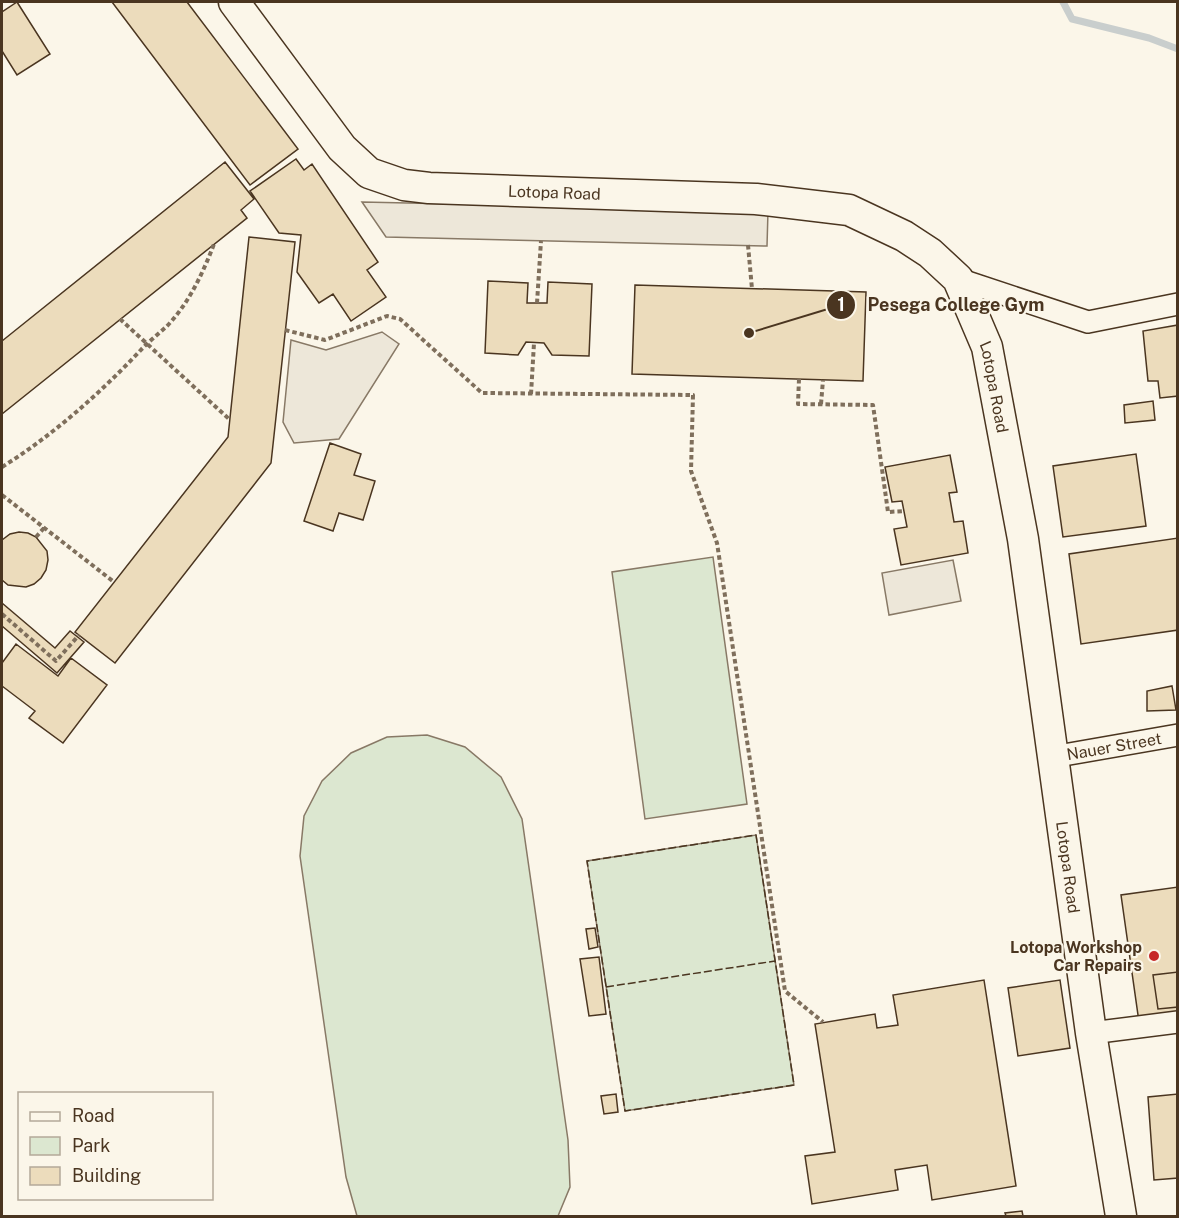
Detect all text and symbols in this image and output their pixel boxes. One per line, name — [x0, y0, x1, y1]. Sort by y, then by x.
street label: Lotopa Road — [508, 181, 601, 203]
callout: Pesega College Gym — [826, 287, 1057, 323]
text: 1 — [837, 294, 845, 315]
text: Pesega College Gym — [868, 294, 1044, 315]
street label: Lotopa Road — [976, 338, 1012, 434]
street label: Nauer Street — [1065, 729, 1163, 764]
street label: Lotopa Road — [1052, 820, 1084, 914]
place label: Lotopa Workshop Car Repairs — [1010, 938, 1142, 975]
marker: Lotopa Workshop Car Repairs — [1147, 949, 1161, 963]
legend — [18, 1092, 213, 1200]
text: Road — [72, 1105, 115, 1126]
text: Park — [72, 1135, 110, 1156]
text: Building — [72, 1165, 141, 1186]

